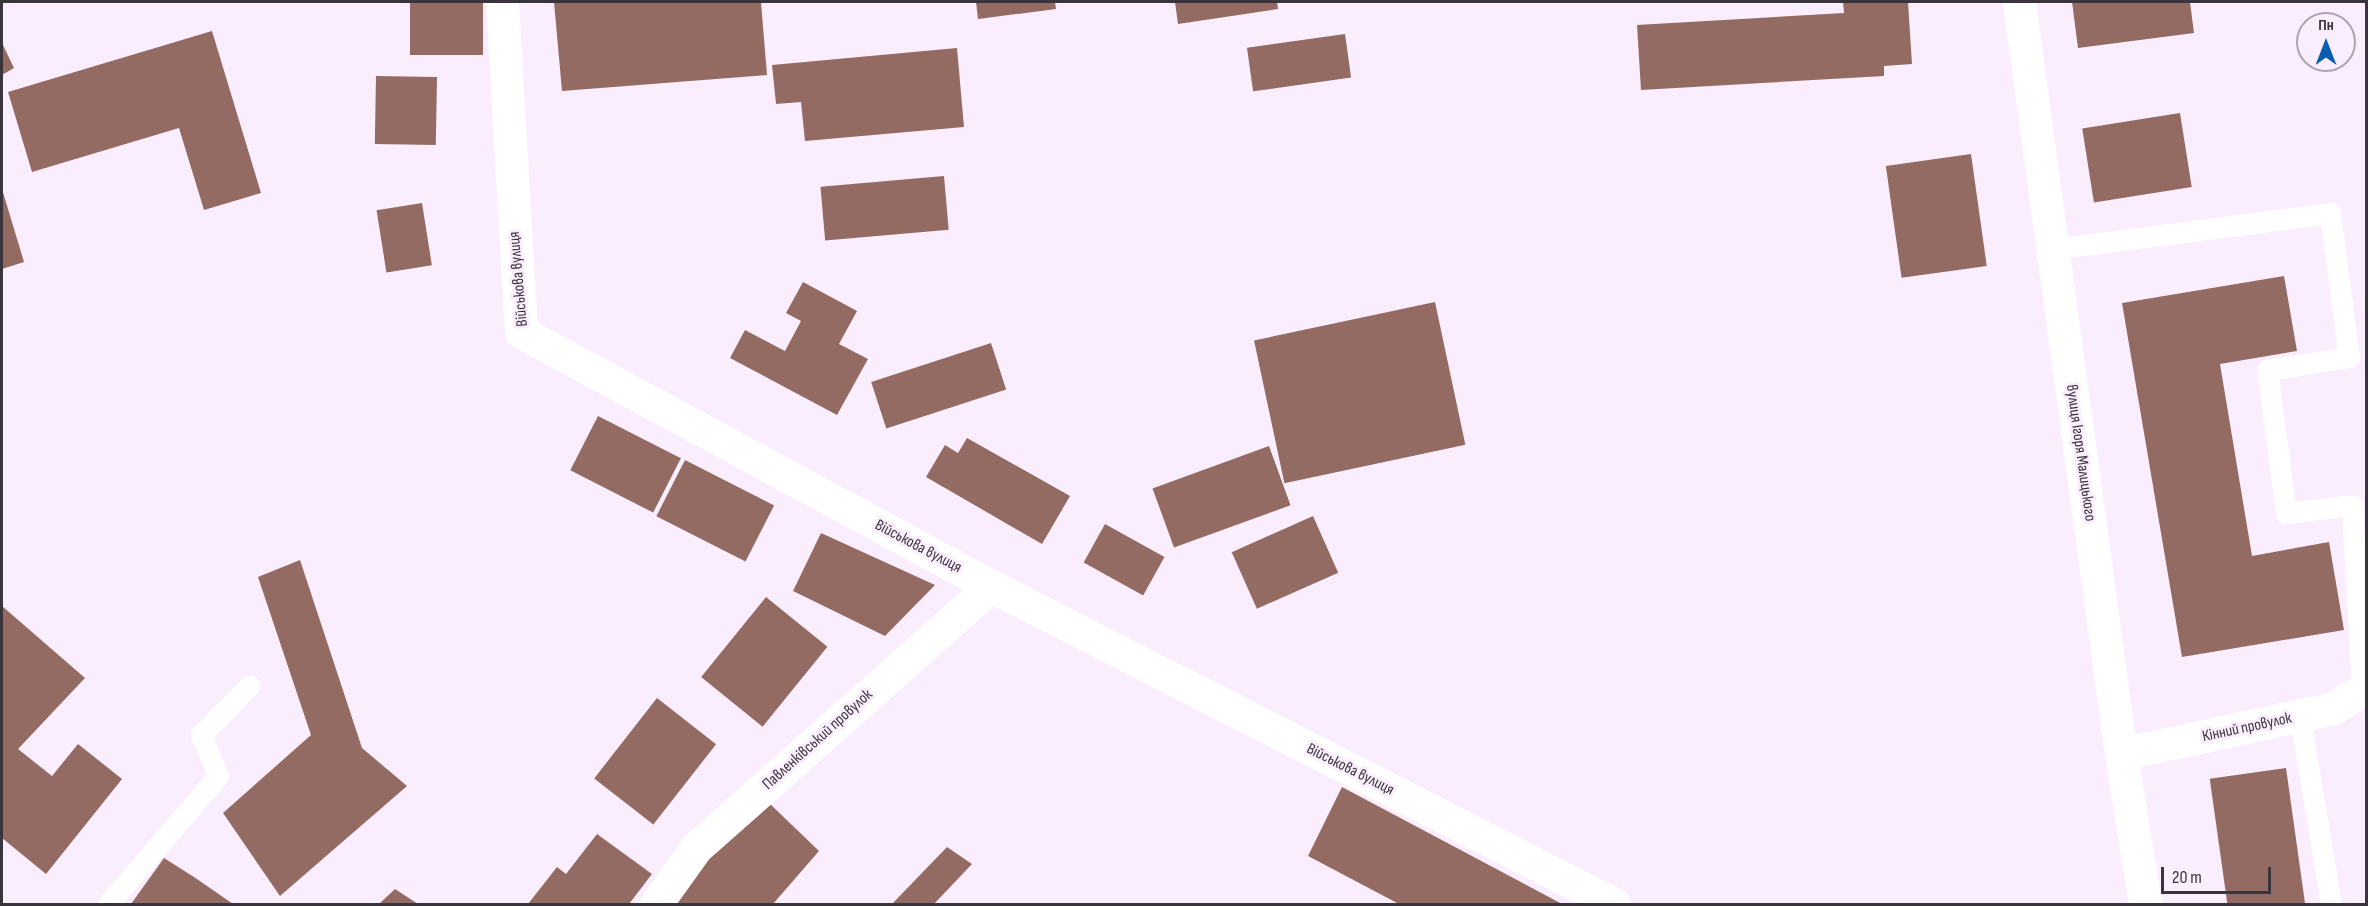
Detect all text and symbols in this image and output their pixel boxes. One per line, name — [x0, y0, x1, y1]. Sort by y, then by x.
north arrow — [2296, 12, 2356, 72]
text: Пн — [2318, 16, 2334, 35]
street label: Військова вулиця — [505, 231, 533, 327]
street label: вулиця Ігоря Малицького — [2061, 383, 2099, 523]
street label: Військова вулиця — [871, 516, 965, 578]
street label: Павленківський провулок — [759, 686, 877, 794]
street label: Кінний провулок — [2201, 709, 2293, 747]
street label: Військова вулиця — [1303, 740, 1397, 800]
scale bar — [2164, 855, 2274, 893]
text: 20 m — [2172, 867, 2202, 888]

